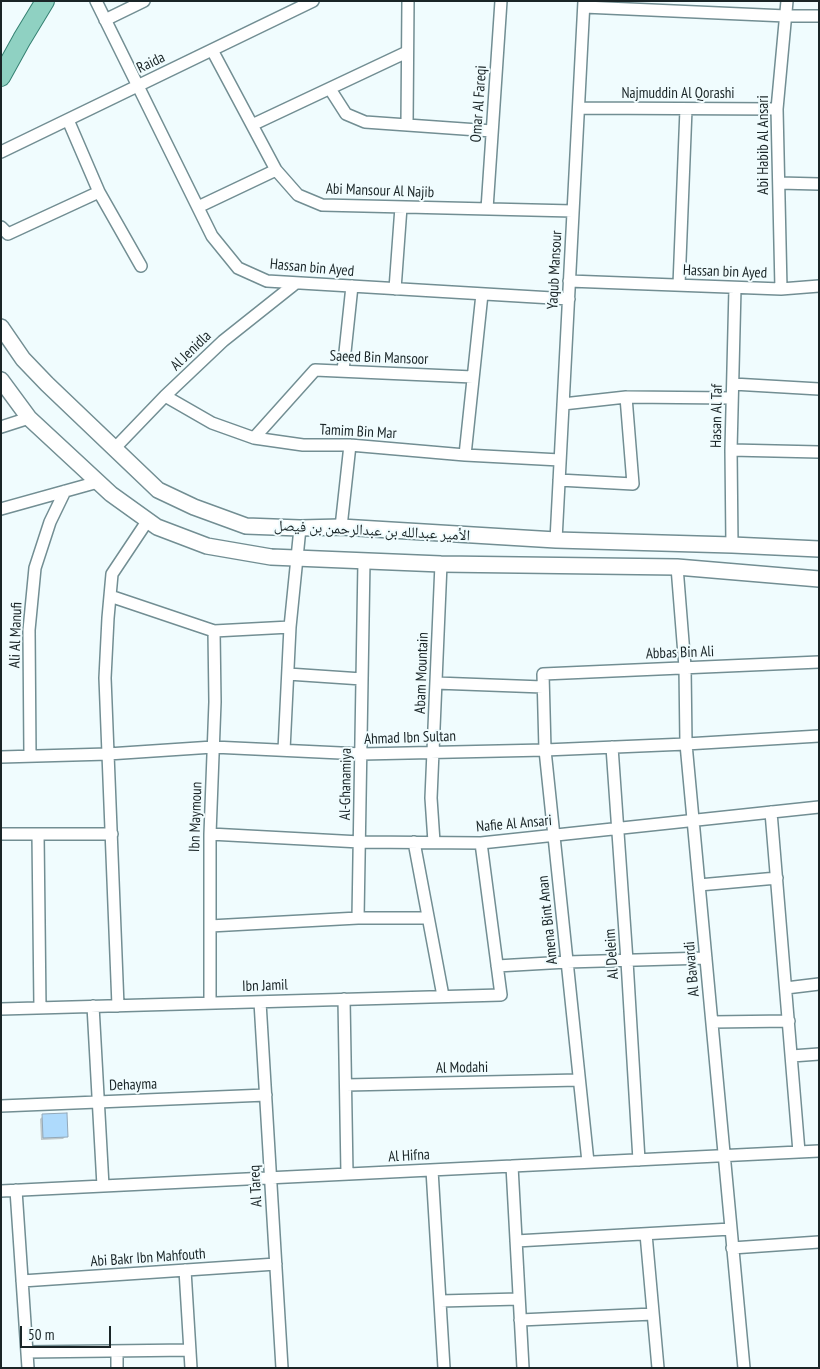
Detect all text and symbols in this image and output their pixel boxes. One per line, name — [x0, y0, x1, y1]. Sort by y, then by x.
street label: Raida — [134, 49, 168, 77]
street label: Omar Al Fareqi — [467, 65, 491, 143]
street label: Najmuddin Al Qorashi — [621, 85, 735, 103]
street label: Abi Habib Al Ansari — [755, 95, 773, 195]
street label: Abi Mansour Al Najib — [326, 180, 434, 202]
street label: Yaqub Mansour — [544, 230, 566, 310]
street label: Hassan bin Ayed — [269, 255, 355, 281]
street label: Hassan bin Ayed — [682, 262, 768, 282]
street label: Al Jenidla — [167, 327, 215, 375]
street label: Saeed Bin Mansoor — [329, 347, 429, 369]
street label: Hasan Al Taf — [707, 384, 727, 448]
street label: Tamim Bin Mar — [319, 421, 397, 443]
street label: الأمير عبدالله بن عبدالرحمن بن فيصل — [274, 517, 470, 545]
street label: Ali Al Manufi — [6, 602, 26, 668]
street label: Abam Mountain — [412, 632, 432, 714]
street label: Abbas Bin Ali — [646, 643, 714, 663]
street label: Ahmad Ibn Sultan — [364, 727, 456, 749]
street label: Al-Ghanamiya — [336, 748, 356, 820]
street label: Ibn Maymoun — [186, 782, 206, 852]
street label: Nafie Al Ansari — [475, 812, 553, 836]
street label: Amena Bint Anan — [534, 875, 562, 965]
street label: Al Deleim — [601, 928, 623, 980]
street label: Al Bawardi — [681, 941, 703, 997]
street label: Ibn Jamil — [242, 976, 288, 996]
street label: Al Modahi — [436, 1059, 488, 1077]
street label: Dehayma — [109, 1075, 157, 1095]
street label: Al Hifna — [388, 1146, 430, 1166]
street label: Al Tareq — [246, 1165, 266, 1207]
street label: Abi Bakr Ibn Mahfouth — [90, 1245, 206, 1271]
scale bar — [22, 1316, 114, 1348]
text: 50 m — [28, 1325, 54, 1344]

